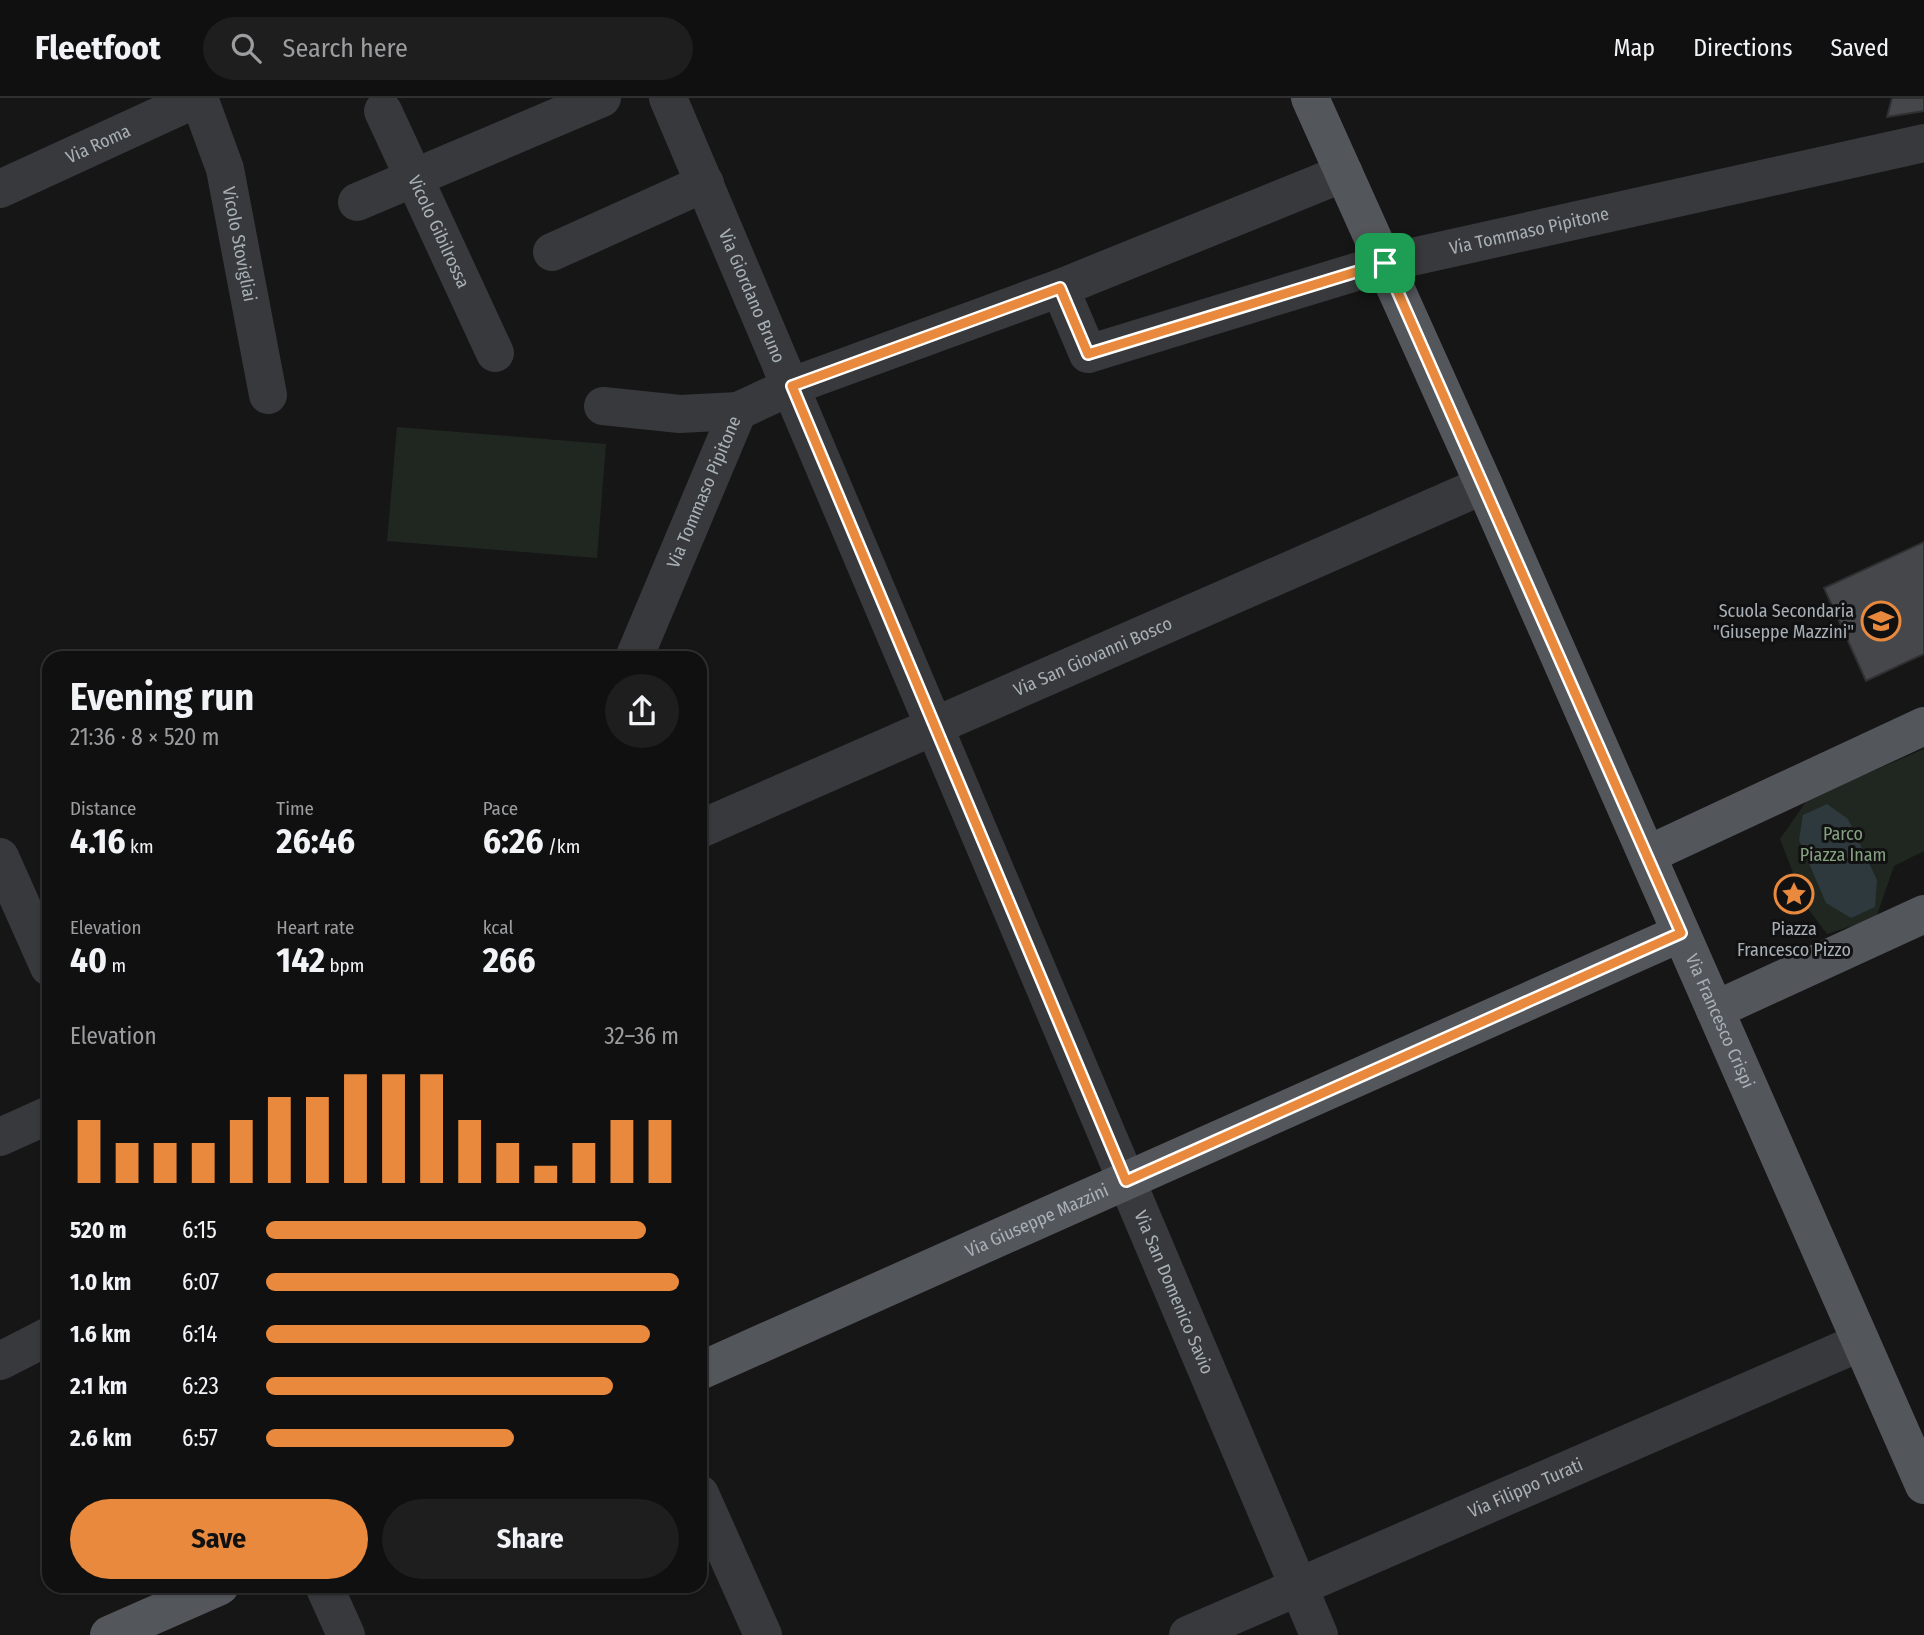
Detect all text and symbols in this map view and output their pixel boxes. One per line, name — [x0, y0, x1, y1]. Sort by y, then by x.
search box — [203, 17, 693, 80]
text: Fleetfoot — [35, 28, 161, 68]
icon: search — [227, 29, 265, 67]
text: Search here — [283, 33, 408, 64]
text: Map — [1614, 34, 1655, 62]
text: Directions — [1693, 34, 1792, 62]
text: Saved — [1830, 34, 1889, 62]
street label: Via Roma — [62, 120, 134, 168]
street label: Vicolo Gibilrossa — [403, 172, 475, 292]
street label: Vicolo Stovigliai — [218, 185, 261, 303]
street label: Via Tommaso Pipitone — [1447, 202, 1611, 259]
street label: Via Giordano Bruno — [714, 226, 790, 366]
pin — [1355, 233, 1415, 293]
icon: arrive — [1366, 244, 1404, 282]
street label: Via Tommaso Pipitone — [662, 413, 746, 571]
place label: Scuola Secondaria "Giuseppe Mazzini" — [1713, 600, 1854, 643]
school or university icon: Scuola Secondaria "Giuseppe Mazzini" — [1860, 600, 1902, 642]
street label: Via San Giovanni Bosco — [1010, 612, 1175, 701]
text: Evening run — [70, 674, 254, 720]
button: share — [605, 674, 679, 748]
text: 21:36 · 8 × 520 m — [70, 723, 219, 751]
text: Distance — [70, 797, 137, 820]
text: Time — [276, 797, 314, 820]
text: Pace — [483, 797, 518, 820]
text: 4.16 — [70, 820, 126, 862]
text: 26:46 — [276, 820, 355, 862]
text: 6:26 — [483, 820, 544, 862]
park label: Parco Piazza Inam — [1800, 823, 1886, 866]
text: km — [126, 835, 154, 858]
text: /km — [544, 835, 580, 858]
place icon: Piazza Francesco Pizzo — [1773, 873, 1815, 915]
text: Elevation — [70, 916, 142, 939]
text: Heart rate — [276, 916, 354, 939]
text: kcal — [483, 916, 513, 939]
place label: Piazza Francesco Pizzo — [1737, 918, 1851, 961]
text: 40 — [70, 939, 107, 981]
text: 142 — [276, 939, 325, 981]
text: 266 — [483, 939, 535, 981]
street label: Via Francesco Crispi — [1681, 950, 1759, 1092]
text: m — [107, 954, 126, 977]
text: bpm — [325, 954, 364, 977]
text: Elevation — [70, 1022, 157, 1050]
text: 32–36 m — [604, 1022, 679, 1050]
street label: Via Giuseppe Mazzini — [962, 1179, 1112, 1262]
street label: Via San Domenico Savio — [1129, 1207, 1218, 1377]
text: 520 m — [70, 1216, 127, 1244]
text: 6:15 — [182, 1216, 217, 1244]
text: 1.0 km — [70, 1268, 131, 1296]
text: 6:07 — [182, 1268, 219, 1296]
text: 1.6 km — [70, 1320, 131, 1348]
text: 6:14 — [182, 1320, 217, 1348]
text: 2.1 km — [70, 1372, 127, 1400]
text: 6:23 — [182, 1372, 219, 1400]
text: 2.6 km — [70, 1424, 132, 1452]
text: 6:57 — [182, 1424, 218, 1452]
street label: Via Filippo Turati — [1465, 1453, 1586, 1523]
button: Save — [70, 1499, 368, 1579]
button: Share — [382, 1499, 679, 1579]

